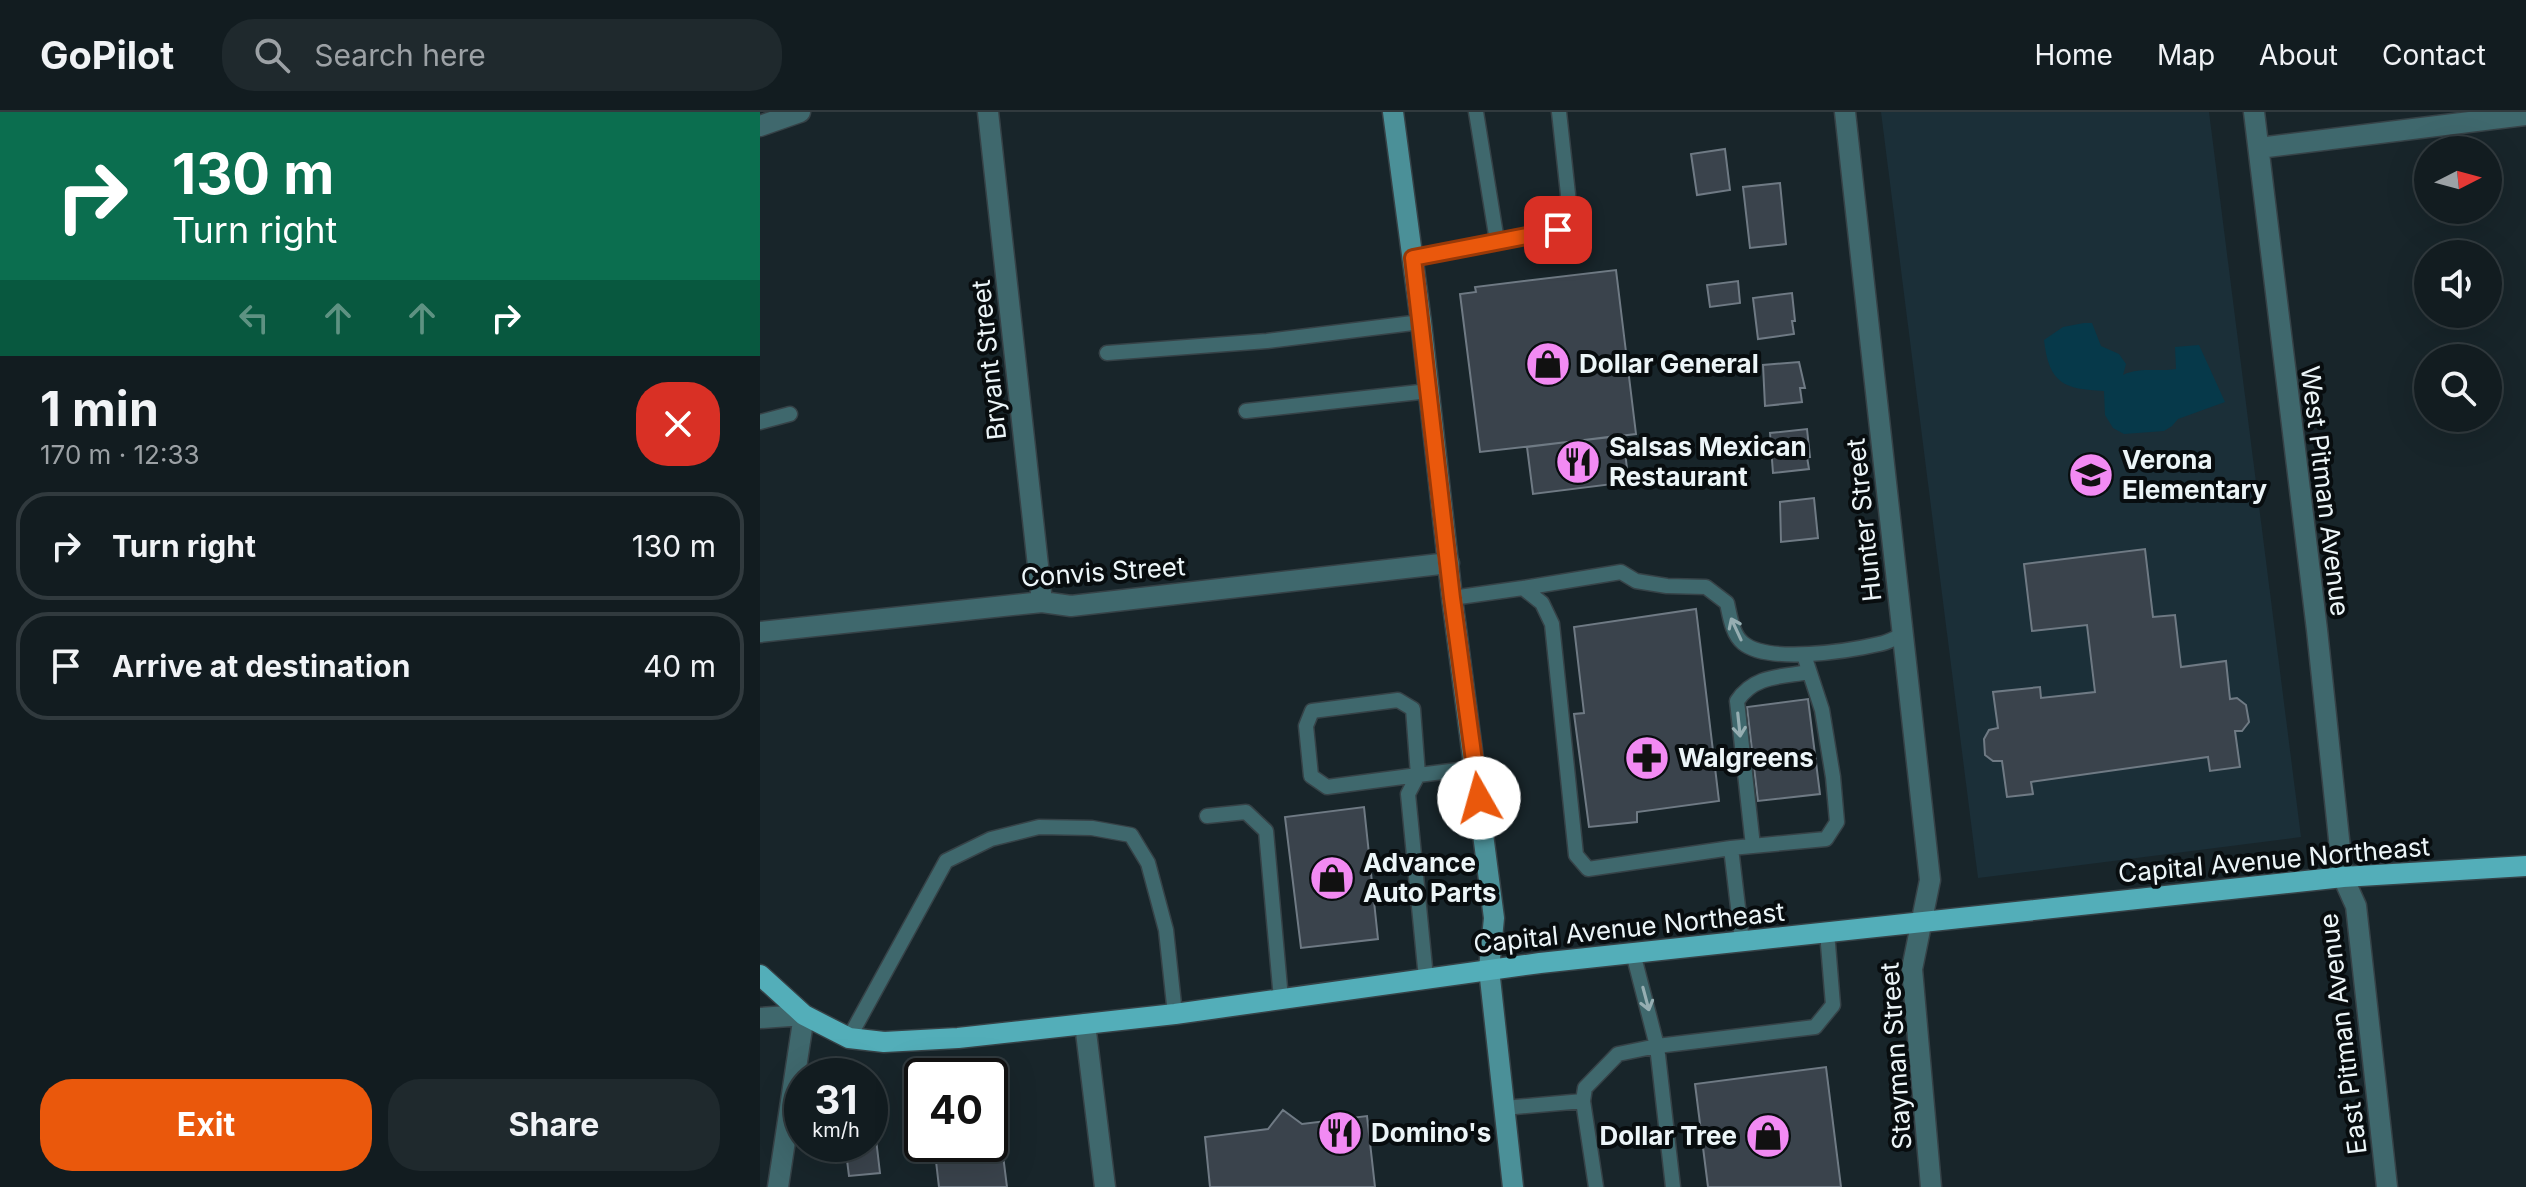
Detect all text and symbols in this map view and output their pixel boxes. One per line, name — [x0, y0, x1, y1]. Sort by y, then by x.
search box — [222, 19, 782, 91]
text: GoPilot — [40, 32, 174, 78]
icon: search — [250, 33, 294, 77]
text: Search here — [314, 37, 486, 73]
text: Home — [2034, 38, 2113, 72]
text: Map — [2157, 38, 2215, 72]
text: About — [2259, 38, 2338, 72]
text: Contact — [2382, 38, 2486, 72]
north arrow — [2414, 136, 2502, 224]
map controls — [2414, 136, 2502, 432]
text: 130 m — [172, 140, 334, 208]
icon: right — [40, 144, 144, 248]
pin — [1524, 196, 1592, 264]
text: Turn right — [172, 208, 337, 252]
icon: arrive — [1536, 208, 1580, 252]
button: sound — [2414, 240, 2502, 328]
street label: Bryant Street — [965, 278, 1012, 442]
icon: left — [232, 296, 276, 340]
icon: ahead — [316, 296, 360, 340]
icon: ahead — [400, 296, 444, 340]
icon: right — [484, 296, 528, 340]
shop icon: Dollar General — [1524, 340, 1572, 388]
button: search — [2414, 344, 2502, 432]
place label: Dollar General — [1579, 348, 1759, 379]
street label: West Pitman Avenue — [2295, 364, 2356, 618]
text: 1 min — [40, 379, 159, 438]
button: close — [636, 382, 720, 466]
place label: Salsas Mexican Restaurant — [1609, 431, 1807, 492]
street label: Hunter Street — [1840, 437, 1887, 603]
restaurant icon: Salsas Mexican Restaurant — [1554, 438, 1602, 486]
text: 170 m · 12:33 — [40, 439, 200, 470]
place label: Verona Elementary — [2122, 444, 2267, 505]
school or university icon: Verona Elementary — [2067, 451, 2115, 499]
icon: right — [44, 524, 88, 568]
text: Turn right — [112, 528, 256, 564]
text: 130 m — [632, 528, 716, 564]
street label: Convis Street — [1020, 550, 1186, 593]
one-way arrow — [1728, 618, 1743, 642]
icon: arrive — [44, 644, 88, 688]
text: Arrive at destination — [112, 648, 410, 684]
text: 40 m — [643, 648, 716, 684]
one-way arrow — [1732, 711, 1747, 738]
pharmacy icon: Walgreens — [1623, 734, 1671, 782]
place label: Walgreens — [1678, 742, 1814, 773]
position arrow — [1437, 756, 1521, 840]
street label: Capital Avenue Northeast — [2117, 830, 2431, 889]
place label: Advance Auto Parts — [1363, 847, 1497, 908]
shop icon: Advance Auto Parts — [1308, 854, 1356, 902]
street label: Capital Avenue Northeast — [1472, 896, 1786, 959]
street label: East Pitman Avenue — [2312, 912, 2373, 1156]
street label: Stayman Street — [1873, 961, 1918, 1151]
one-way arrow — [1639, 986, 1654, 1012]
speed limit sign: 40 — [904, 1058, 1008, 1162]
text: 31 — [814, 1075, 858, 1124]
button: Exit — [40, 1079, 372, 1171]
button: Share — [388, 1079, 720, 1171]
restaurant icon: Domino's — [1316, 1109, 1364, 1157]
shop icon: Dollar Tree — [1744, 1112, 1792, 1160]
place label: Domino's — [1371, 1117, 1491, 1148]
text: km/h — [812, 1118, 860, 1142]
place label: Dollar Tree — [1600, 1120, 1737, 1151]

